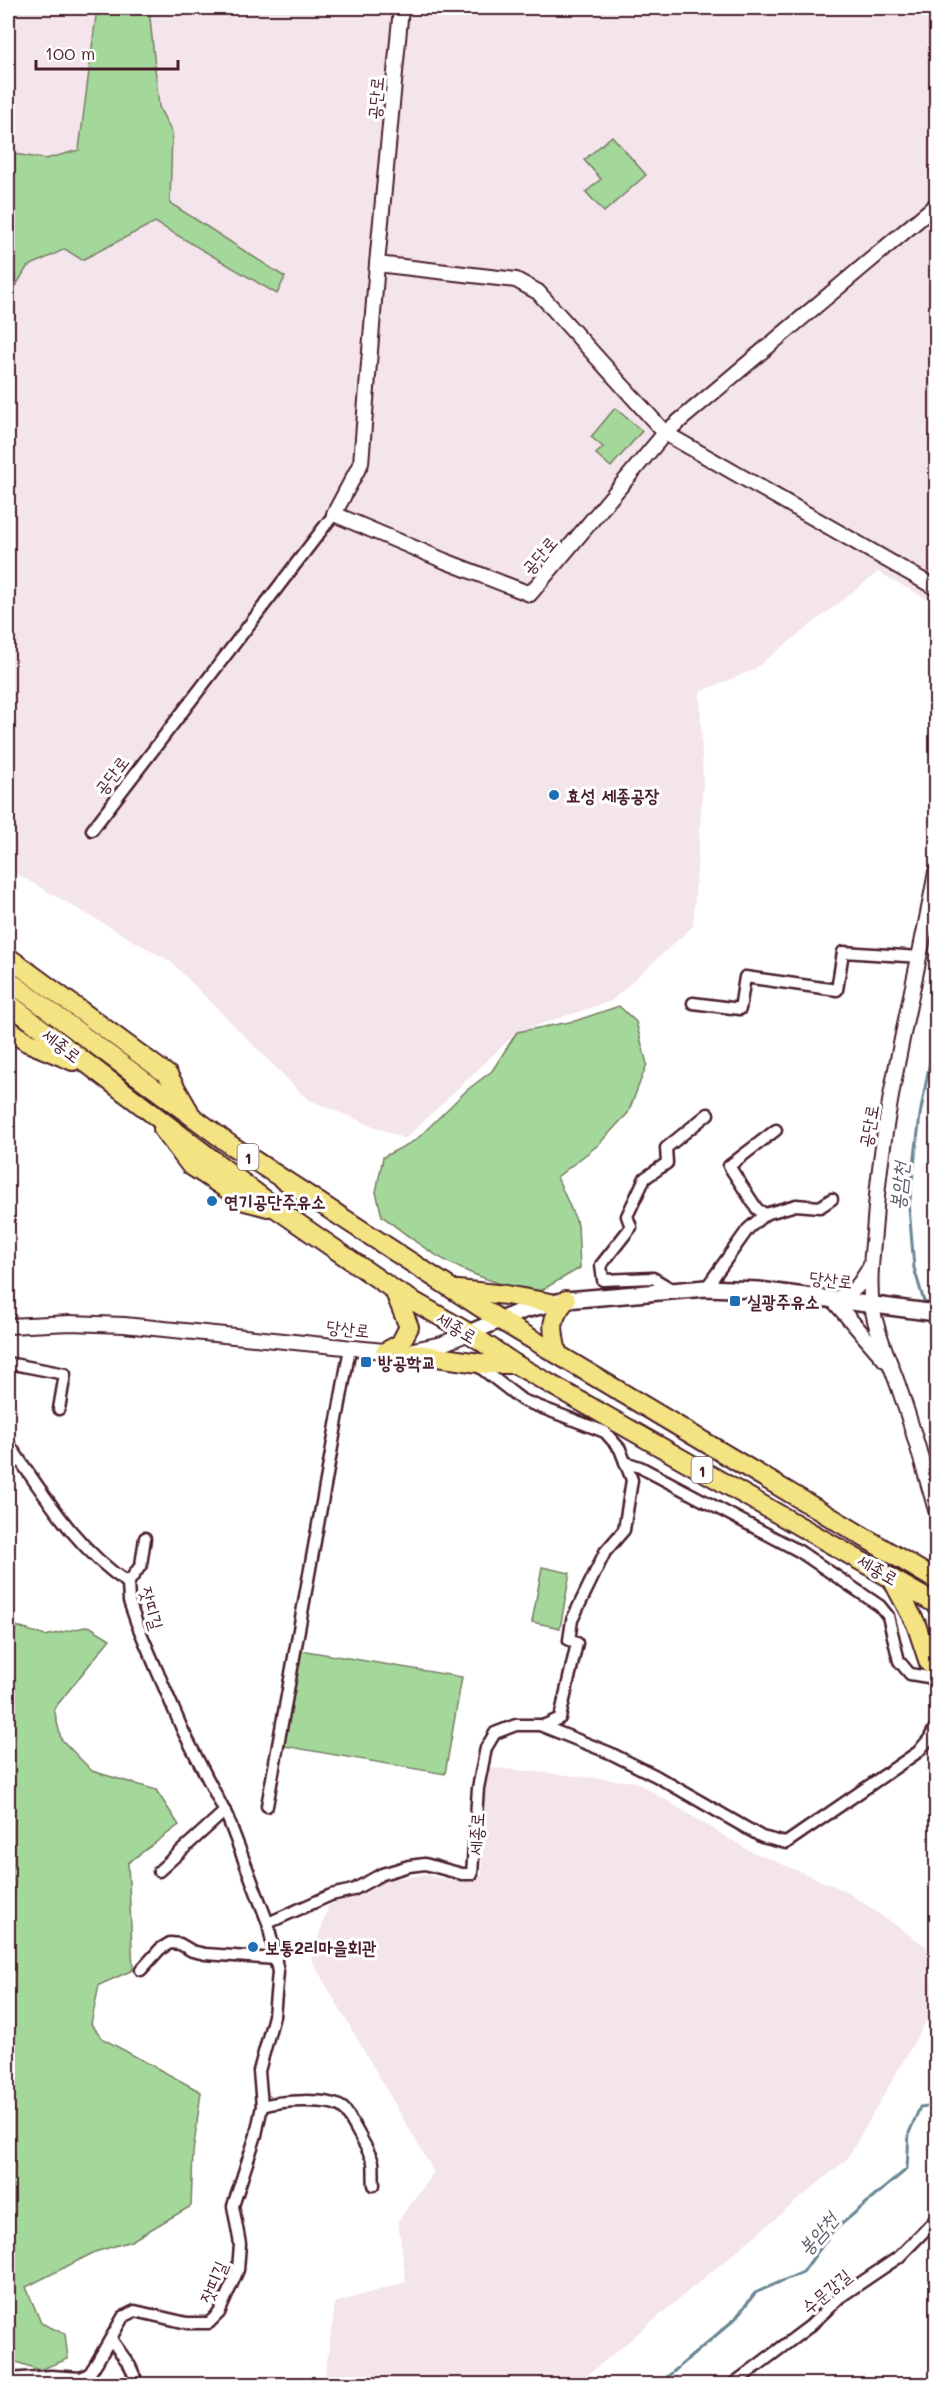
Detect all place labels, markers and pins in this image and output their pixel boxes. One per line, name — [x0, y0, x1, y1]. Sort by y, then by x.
place label: 효성 세종공장 — [566, 783, 660, 807]
marker: 효성 세종공장 — [547, 788, 561, 802]
place label: 연기공단주유소 — [224, 1189, 325, 1213]
marker: 연기공단주유소 — [205, 1194, 219, 1208]
place label: 실광주유소 — [747, 1289, 819, 1313]
marker: 실광주유소 — [728, 1294, 742, 1308]
place label: 방공학교 — [378, 1350, 436, 1374]
marker: 방공학교 — [359, 1355, 373, 1369]
place label: 보통2리마을회관 — [265, 1935, 377, 1959]
marker: 보통2리마을회관 — [246, 1940, 260, 1954]

